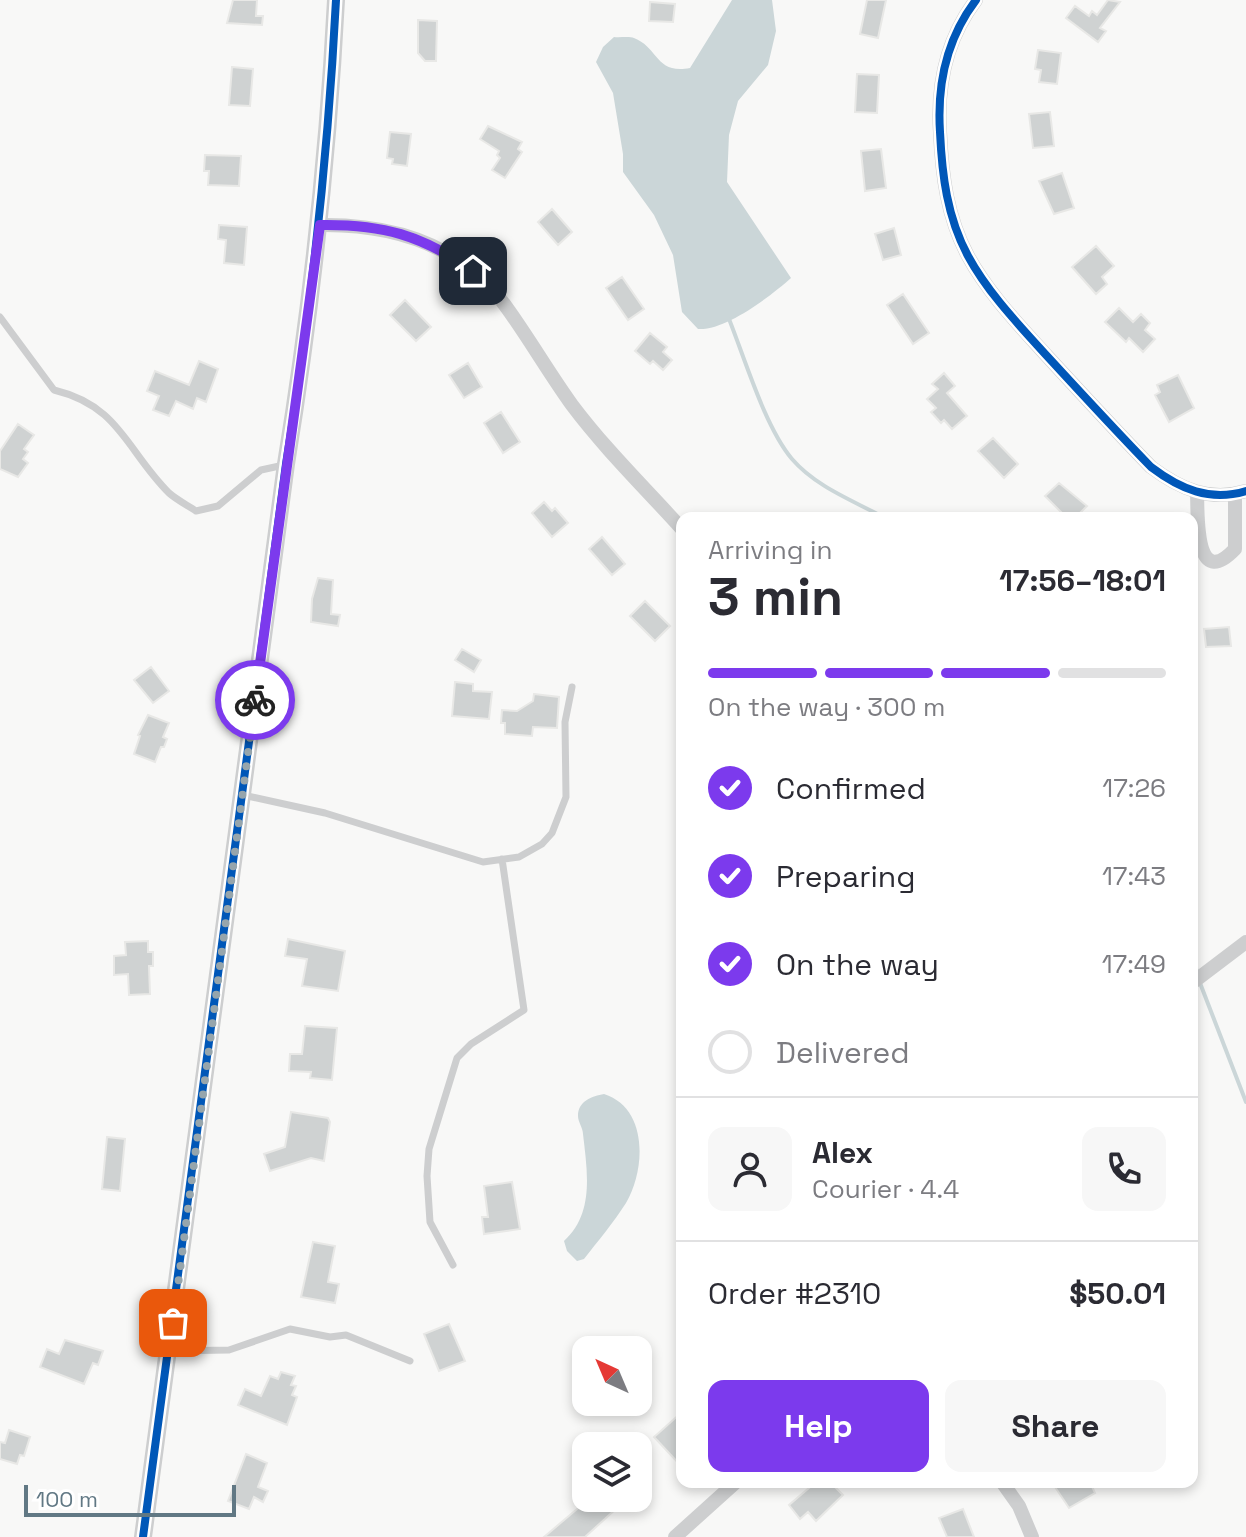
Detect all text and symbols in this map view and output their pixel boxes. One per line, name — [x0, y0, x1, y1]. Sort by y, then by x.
pin — [439, 237, 507, 305]
icon: home — [451, 249, 495, 293]
text: Arriving in — [708, 533, 832, 567]
text: 17:56–18:01 — [999, 561, 1166, 600]
text: 3 min — [708, 564, 843, 630]
courier — [215, 660, 295, 740]
icon: bike — [233, 678, 277, 722]
text: On the way · 300 m — [708, 690, 945, 724]
icon: check — [708, 766, 752, 810]
text: Confirmed — [776, 769, 926, 808]
text: 17:26 — [1102, 771, 1166, 805]
icon: check — [708, 854, 752, 898]
text: Preparing — [776, 857, 915, 896]
text: 17:43 — [1102, 859, 1166, 893]
icon: check — [708, 942, 752, 986]
text: On the way — [776, 945, 939, 984]
text: 17:49 — [1102, 947, 1166, 981]
text: Delivered — [776, 1033, 910, 1072]
button: person — [708, 1127, 792, 1211]
button: phone — [1082, 1127, 1166, 1211]
text: Alex — [812, 1133, 873, 1172]
text: Courier · 4.4 — [812, 1172, 959, 1206]
text: Order #2310 — [708, 1274, 881, 1313]
text: $50.01 — [1069, 1274, 1166, 1313]
pin — [139, 1289, 207, 1357]
icon: bag — [151, 1301, 195, 1345]
north arrow — [572, 1336, 652, 1416]
map controls — [572, 1336, 652, 1512]
button: Help — [708, 1380, 929, 1472]
button: Share — [945, 1380, 1166, 1472]
button: layers — [572, 1432, 652, 1512]
scale bar — [24, 1481, 236, 1517]
text: 100 m — [36, 1485, 98, 1513]

